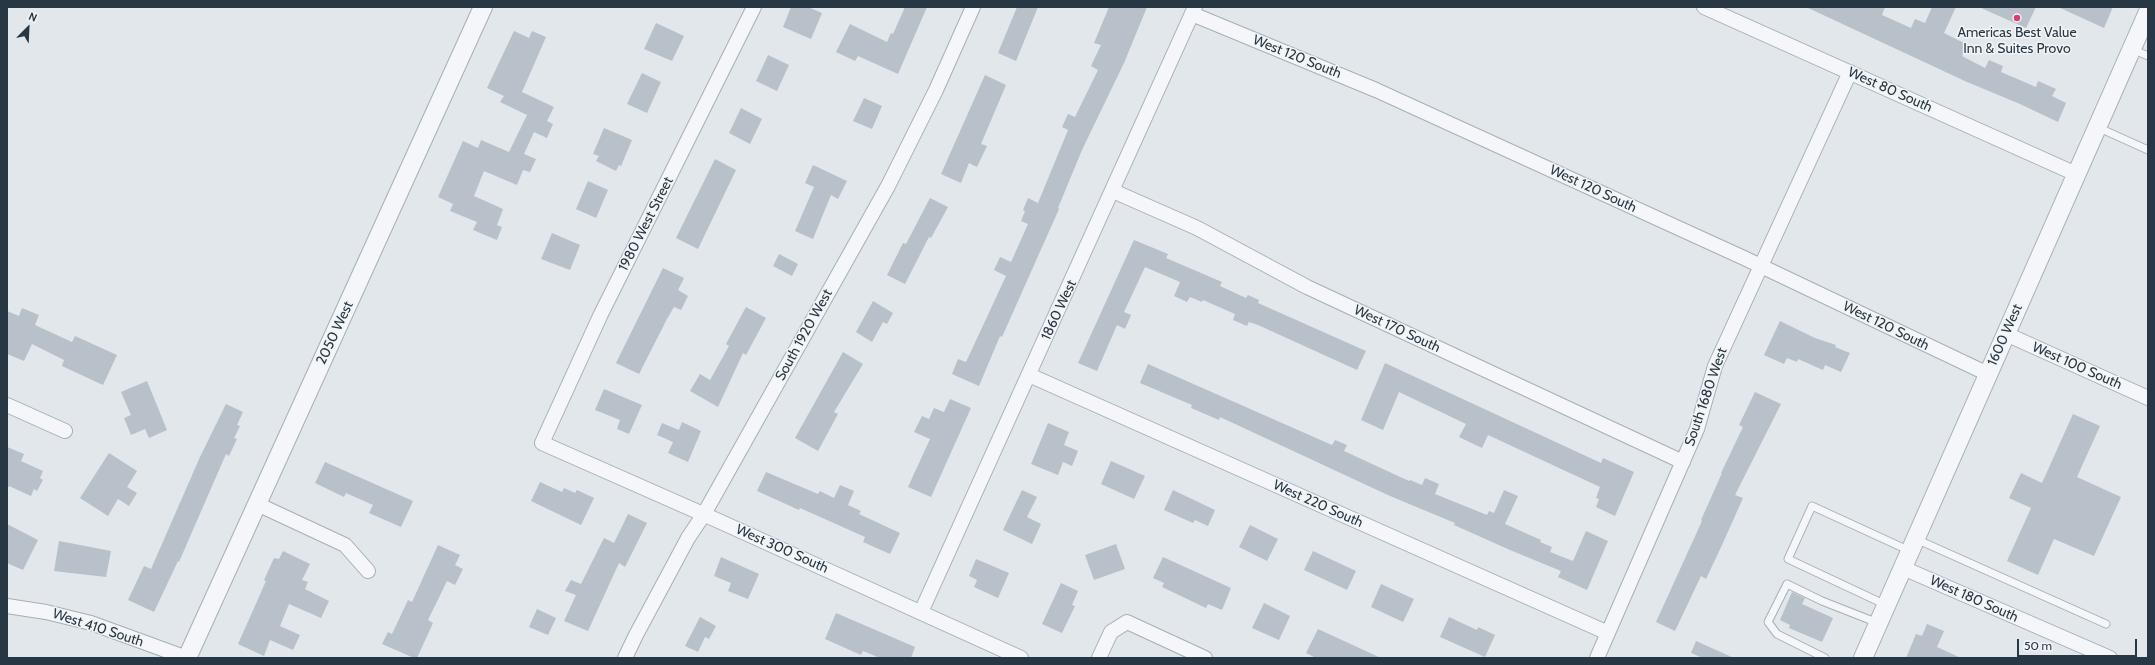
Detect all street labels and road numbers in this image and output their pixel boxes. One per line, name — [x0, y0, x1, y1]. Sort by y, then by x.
street label: West 120 South — [1250, 32, 1344, 82]
street label: West 80 South — [1845, 64, 1935, 116]
street label: West 120 South — [1547, 162, 1639, 216]
street label: 1980 West Street — [615, 174, 677, 274]
street label: 1860 West — [1038, 277, 1080, 343]
street label: South 1920 West — [772, 286, 836, 384]
street label: West 120 South — [1840, 298, 1932, 354]
street label: 2050 West — [313, 299, 357, 367]
street label: West 170 South — [1351, 302, 1443, 356]
street label: 1600 West — [1984, 302, 2026, 368]
street label: West 100 South — [2030, 339, 2124, 393]
street label: South 1680 West — [1681, 346, 1731, 448]
street label: West 220 South — [1270, 477, 1366, 531]
street label: West 300 South — [733, 521, 831, 577]
street label: West 180 South — [1927, 572, 2021, 626]
street label: West 410 South — [50, 605, 146, 651]

